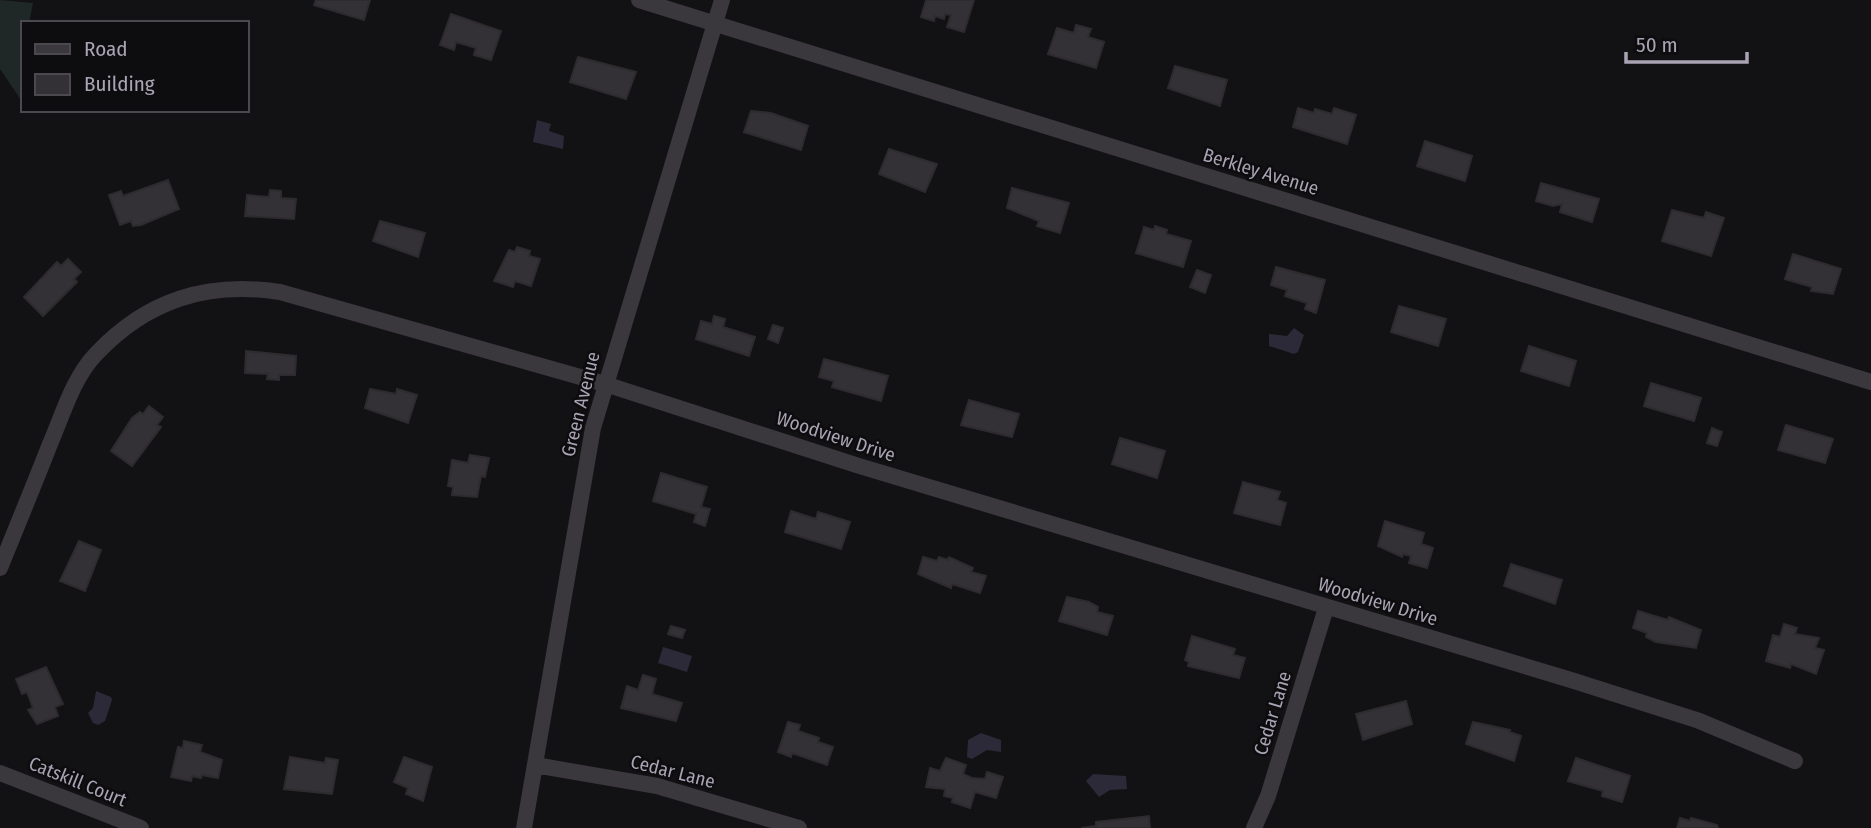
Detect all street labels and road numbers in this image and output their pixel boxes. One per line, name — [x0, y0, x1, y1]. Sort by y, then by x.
street label: Berkley Avenue — [1200, 143, 1321, 200]
street label: Green Avenue — [556, 349, 605, 459]
street label: Woodview Drive — [773, 406, 898, 467]
street label: Woodview Drive — [1315, 572, 1440, 631]
street label: Cedar Lane — [1249, 669, 1296, 758]
street label: Cedar Lane — [628, 750, 718, 793]
street label: Catskill Court — [26, 751, 131, 812]

